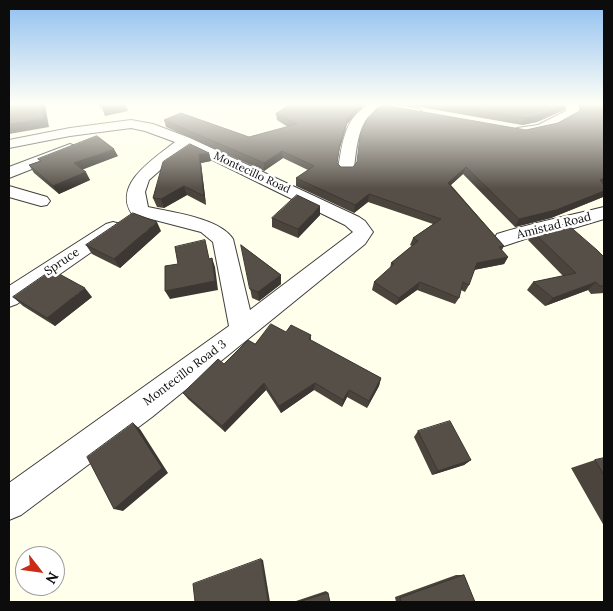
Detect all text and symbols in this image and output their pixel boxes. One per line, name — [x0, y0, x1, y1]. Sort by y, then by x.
street label: Montecillo Road — [212, 149, 292, 197]
street label: Amistad Road — [515, 210, 593, 242]
street label: Spruce — [42, 245, 82, 279]
street label: Montecillo Road 3 — [141, 337, 229, 409]
north arrow — [15, 546, 65, 596]
text: N — [42, 569, 63, 587]

